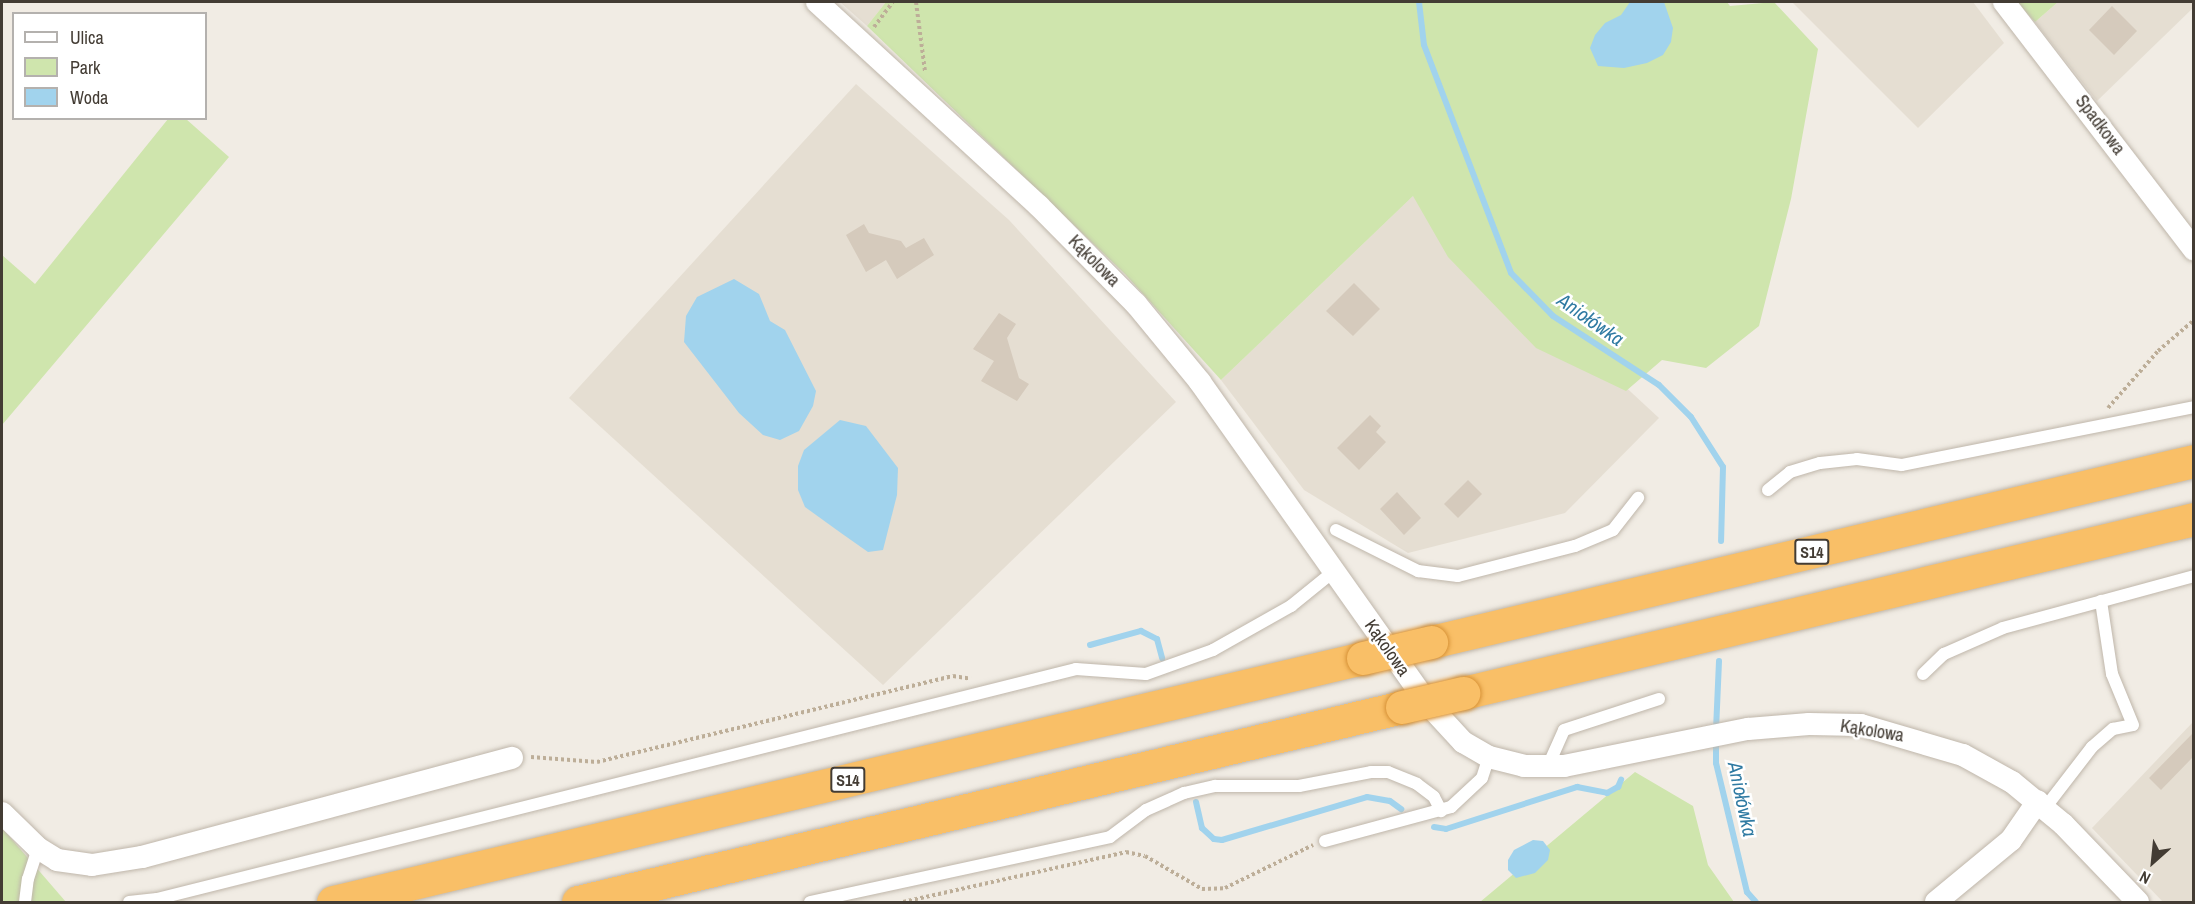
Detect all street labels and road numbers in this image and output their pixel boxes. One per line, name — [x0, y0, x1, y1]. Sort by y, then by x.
street label: Spadkowa — [2071, 91, 2129, 159]
street label: Kąkolowa — [1064, 231, 1124, 291]
road number: S14 — [1794, 539, 1830, 565]
street label: Kąkolowa — [1360, 616, 1414, 680]
street label: Kąkolowa — [1839, 715, 1905, 747]
road number: S14 — [830, 767, 866, 793]

